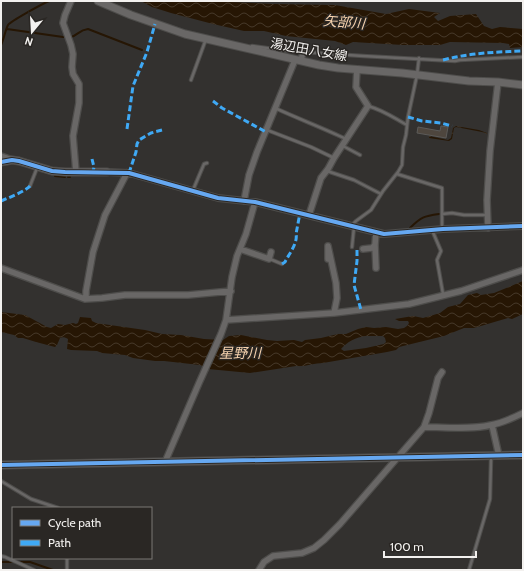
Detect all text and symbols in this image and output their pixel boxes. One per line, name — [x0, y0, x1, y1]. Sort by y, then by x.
water label: 矢部川 — [322, 11, 368, 33]
north arrow — [12, 12, 52, 52]
text: N — [23, 34, 35, 49]
street label: 湯辺田八女線 — [269, 34, 349, 64]
water label: 星野川 — [219, 344, 263, 362]
legend — [12, 507, 152, 559]
text: Cycle path — [48, 515, 101, 530]
scale bar — [384, 533, 476, 559]
text: Path — [48, 535, 71, 550]
text: 100 m — [390, 539, 424, 554]

